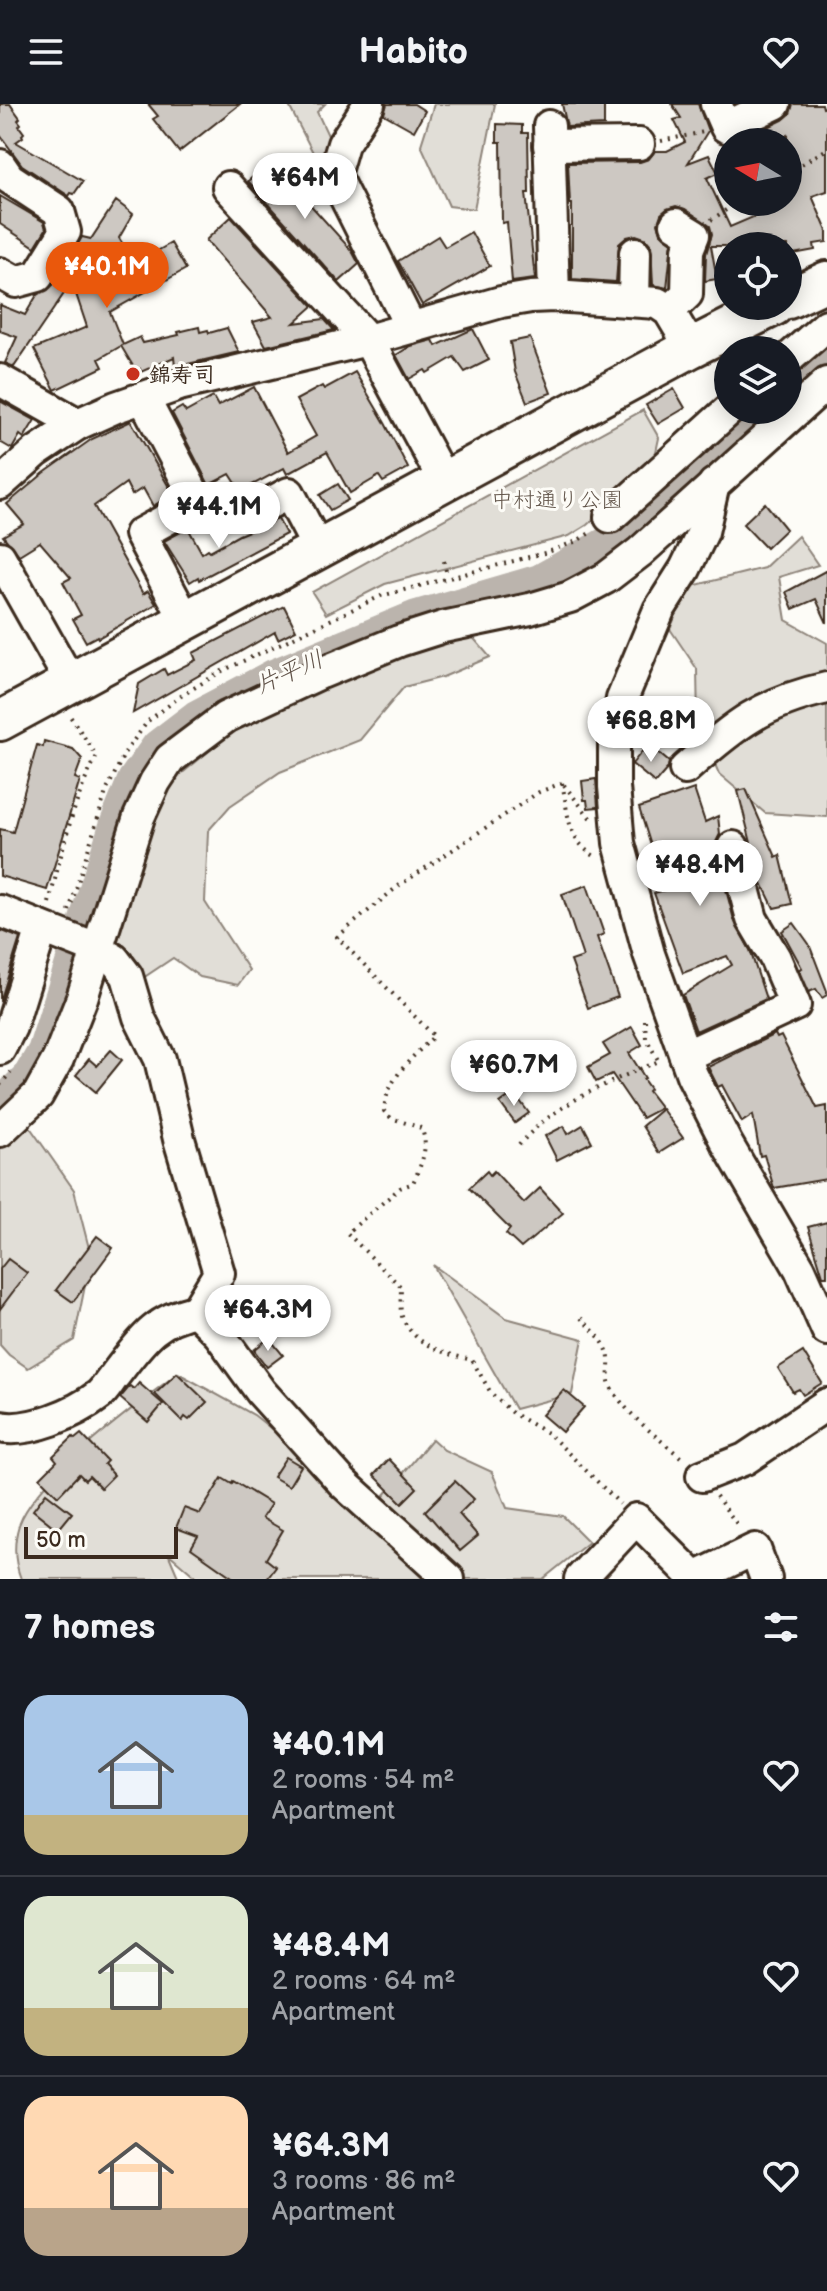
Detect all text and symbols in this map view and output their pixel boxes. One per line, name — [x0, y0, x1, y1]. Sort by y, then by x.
icon: menu — [24, 30, 68, 74]
icon: heart — [759, 30, 803, 74]
text: Habito — [359, 31, 468, 74]
north arrow — [714, 128, 802, 216]
map controls — [714, 128, 802, 424]
pin: ¥64M — [258, 153, 352, 221]
text: ¥64M — [270, 163, 340, 194]
button: locate — [714, 232, 802, 320]
pin: ¥40.1M — [42, 242, 172, 310]
text: ¥40.1M — [64, 252, 150, 283]
button: layers — [714, 336, 802, 424]
place label: 錦寿司 — [149, 362, 215, 389]
marker: 錦寿司 — [124, 365, 142, 383]
pin: ¥44.1M — [154, 482, 284, 550]
park label: 中村通り公園 — [491, 487, 623, 514]
text: ¥44.1M — [176, 492, 262, 523]
water label: 片平川 — [250, 645, 328, 700]
pin: ¥68.8M — [586, 696, 716, 764]
text: ¥68.8M — [605, 706, 697, 737]
pin: ¥48.4M — [635, 840, 765, 908]
text: ¥48.4M — [655, 850, 745, 881]
pin: ¥60.7M — [449, 1040, 579, 1108]
text: ¥60.7M — [469, 1050, 559, 1081]
pin: ¥64.3M — [203, 1285, 333, 1353]
text: ¥64.3M — [223, 1295, 313, 1326]
scale bar — [24, 1523, 178, 1559]
text: 50 m — [36, 1527, 86, 1554]
icon: filters — [759, 1605, 803, 1649]
text: 7 homes — [24, 1607, 155, 1648]
text: ¥40.1M — [272, 1724, 385, 1765]
icon: home — [88, 1727, 184, 1823]
icon: heart — [759, 1753, 803, 1797]
text: 2 rooms · 54 m² — [272, 1765, 455, 1796]
text: Apartment — [272, 1796, 395, 1827]
text: ¥48.4M — [272, 1925, 390, 1966]
icon: home — [88, 1928, 184, 2024]
icon: heart — [759, 1954, 803, 1998]
text: 2 rooms · 64 m² — [272, 1966, 456, 1997]
text: Apartment — [272, 1997, 395, 2028]
text: ¥64.3M — [272, 2125, 390, 2166]
icon: home — [88, 2128, 184, 2224]
icon: heart — [759, 2154, 803, 2198]
text: 3 rooms · 86 m² — [272, 2166, 456, 2197]
text: Apartment — [272, 2197, 395, 2228]

